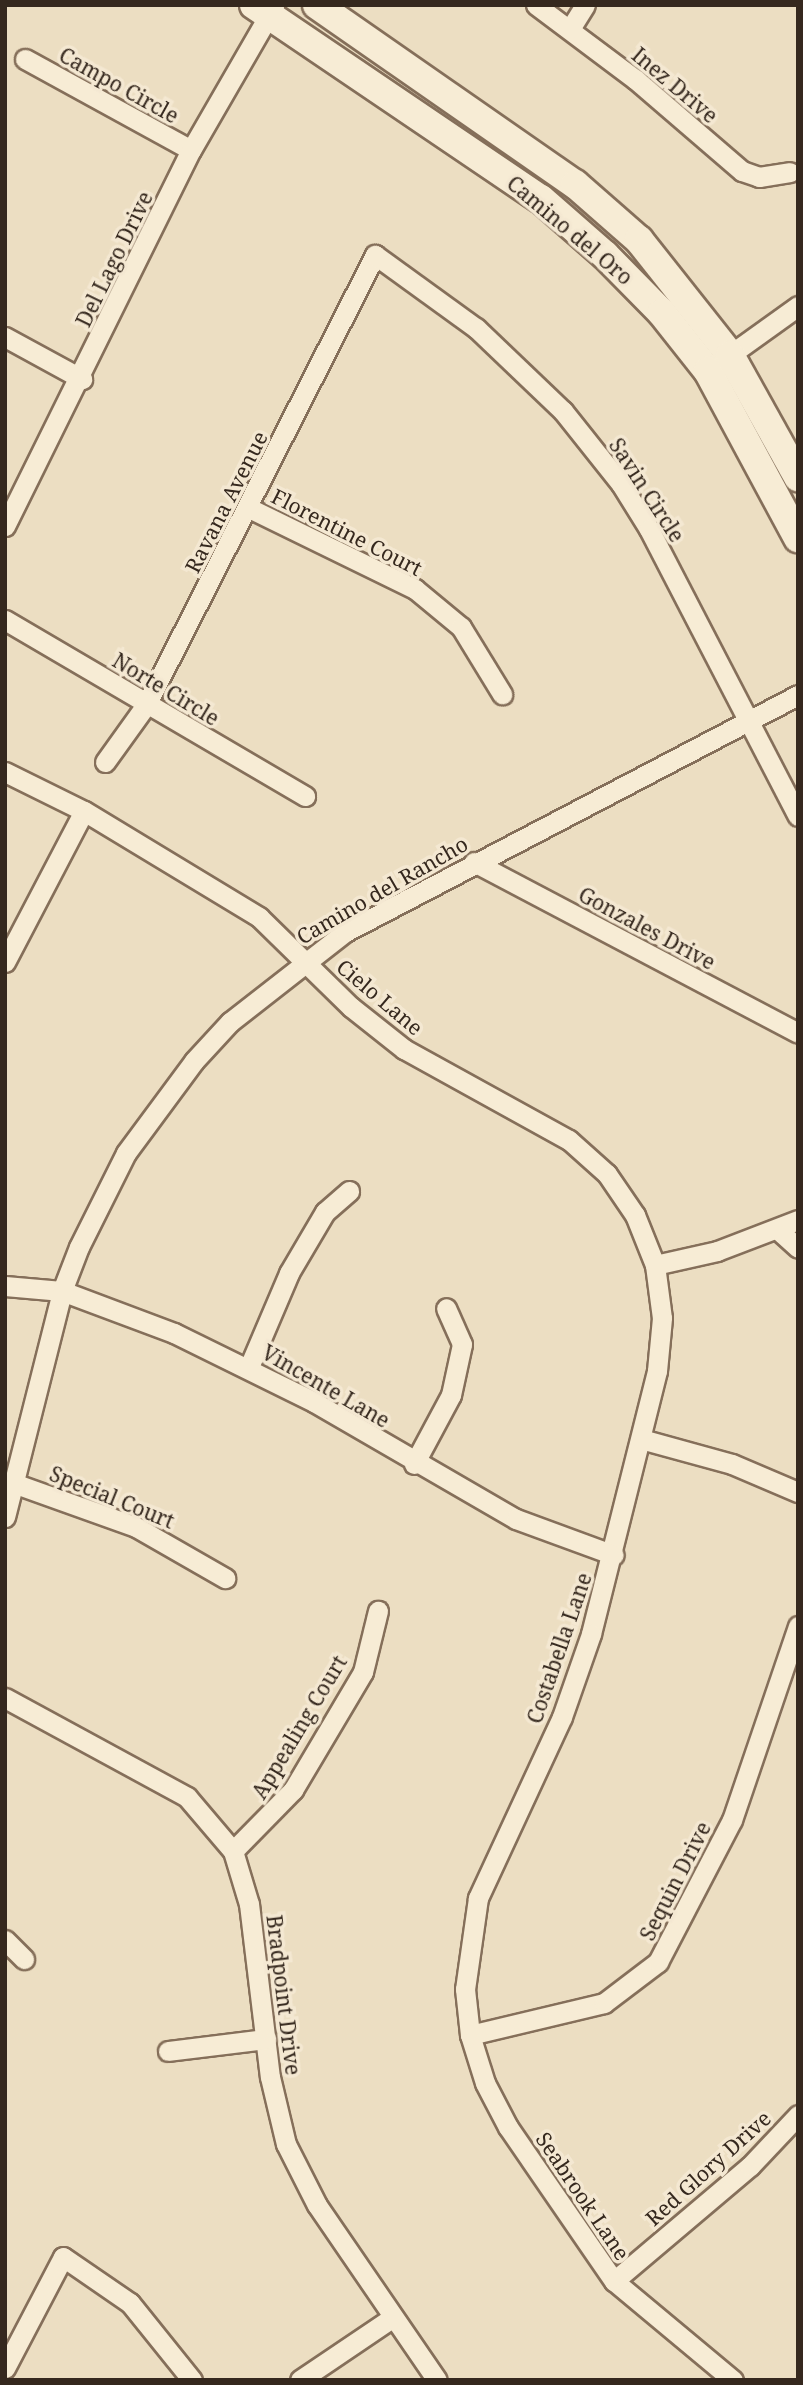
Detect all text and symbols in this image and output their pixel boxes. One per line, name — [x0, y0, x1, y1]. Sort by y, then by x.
street label: Campo Circle — [55, 42, 183, 128]
street label: Inez Drive — [627, 42, 723, 128]
street label: Camino del Oro — [502, 170, 638, 290]
street label: Del Lago Drive — [70, 187, 158, 331]
street label: Ravana Avenue — [179, 427, 273, 577]
street label: Savin Circle — [604, 433, 690, 547]
street label: Florentine Court — [267, 483, 427, 581]
street label: Norte Circle — [108, 647, 224, 731]
street label: Camino del Rancho — [292, 831, 472, 949]
street label: Gonzales Drive — [574, 881, 720, 975]
street label: Cielo Lane — [332, 954, 428, 1040]
street label: Vincente Lane — [258, 1339, 394, 1433]
street label: Special Court — [46, 1461, 178, 1533]
street label: Costabella Lane — [521, 1569, 597, 1727]
street label: Appealing Court — [246, 1651, 352, 1803]
street label: Sequin Drive — [634, 1817, 716, 1945]
street label: Bradpoint Drive — [262, 1913, 306, 2077]
street label: Red Glory Drive — [640, 2105, 776, 2231]
street label: Seabrook Lane — [531, 2127, 635, 2265]

